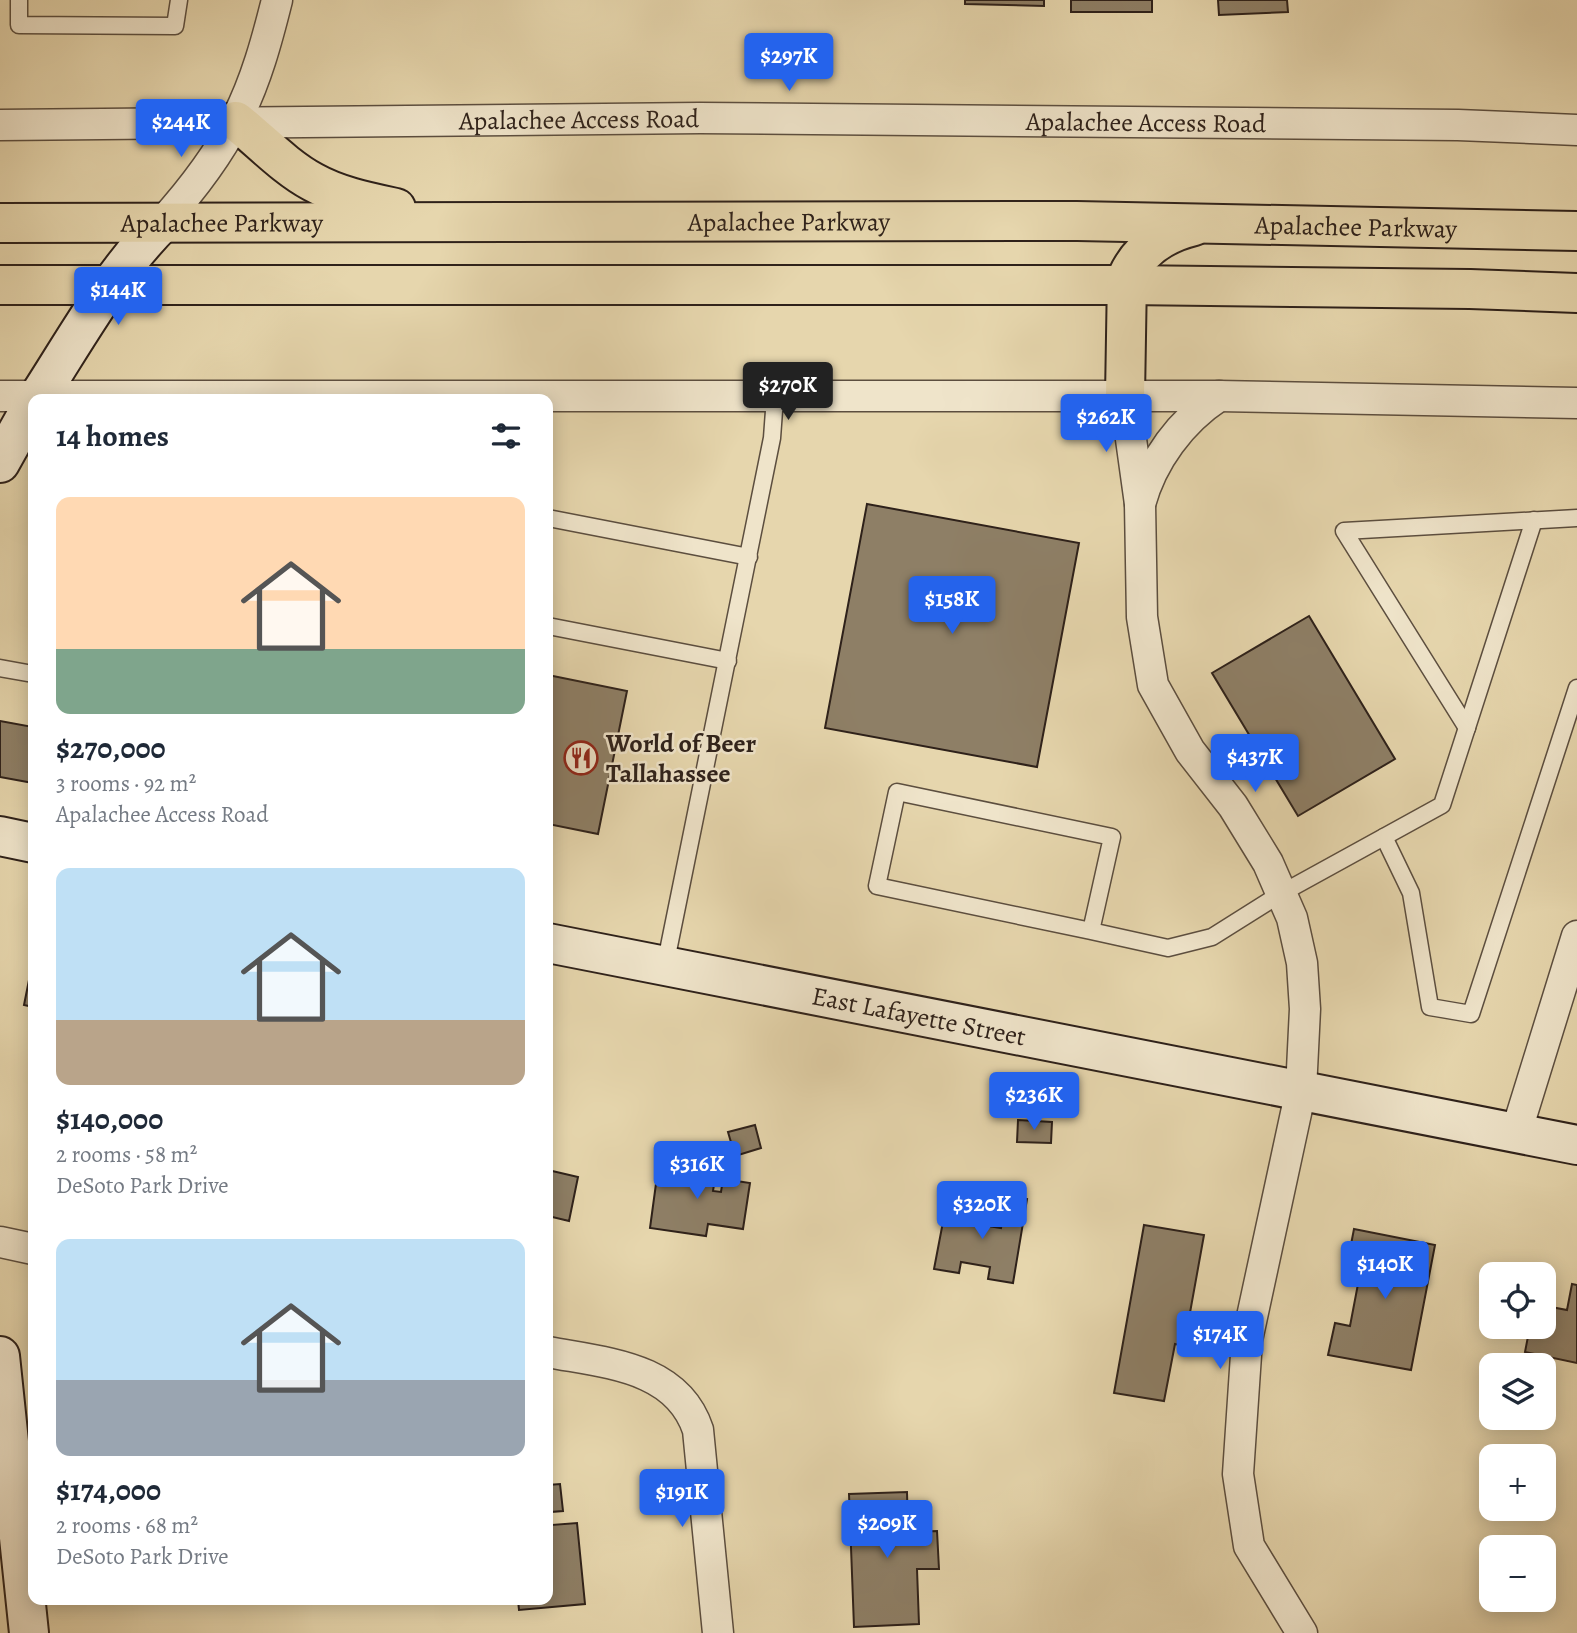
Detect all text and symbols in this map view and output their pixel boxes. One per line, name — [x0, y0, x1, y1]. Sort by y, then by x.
pin: $297K — [740, 34, 838, 93]
text: $297K — [760, 40, 818, 71]
pin: $244K — [132, 100, 230, 159]
street label: Apalachee Access Road — [458, 101, 699, 138]
street label: Apalachee Access Road — [1025, 104, 1266, 141]
text: $244K — [152, 106, 210, 137]
street label: Apalachee Parkway — [687, 204, 891, 240]
street label: Apalachee Parkway — [120, 205, 324, 241]
street label: Apalachee Parkway — [1253, 208, 1458, 247]
pin: $144K — [69, 268, 167, 327]
text: $144K — [90, 274, 146, 305]
pin: $270K — [739, 362, 837, 422]
text: $270K — [759, 369, 817, 400]
pin: $262K — [1057, 394, 1155, 454]
text: $262K — [1077, 401, 1135, 432]
text: 14 homes — [56, 416, 169, 456]
icon: filters — [487, 417, 525, 455]
icon: home — [228, 543, 354, 669]
pin: $158K — [903, 576, 1001, 636]
text: $158K — [925, 583, 979, 614]
place label: World of Beer Tallahassee — [605, 726, 756, 791]
text: $270,000 — [56, 728, 166, 768]
pin: $437K — [1206, 734, 1304, 794]
restaurant icon: World of Beer Tallahassee — [562, 739, 600, 777]
text: $437K — [1227, 741, 1283, 772]
text: 3 rooms · 92 m² — [56, 768, 196, 799]
text: Apalachee Access Road — [56, 799, 269, 830]
icon: home — [228, 914, 354, 1040]
street label: East Lafayette Street — [809, 978, 1029, 1054]
pin: $236K — [985, 1072, 1083, 1132]
text: $236K — [1005, 1079, 1063, 1110]
text: $140,000 — [56, 1099, 163, 1139]
text: 2 rooms · 58 m² — [56, 1139, 197, 1170]
pin: $316K — [648, 1142, 746, 1201]
text: $316K — [670, 1148, 724, 1179]
text: DeSoto Park Drive — [56, 1170, 229, 1201]
pin: $320K — [933, 1182, 1031, 1241]
text: $320K — [953, 1188, 1011, 1219]
pin: $140K — [1336, 1242, 1434, 1301]
text: $140K — [1357, 1248, 1413, 1279]
map controls — [1479, 1262, 1556, 1612]
button: locate — [1479, 1262, 1556, 1339]
icon: home — [228, 1285, 354, 1411]
pin: $174K — [1171, 1312, 1269, 1371]
text: $174K — [1193, 1318, 1247, 1349]
button: layers — [1479, 1353, 1556, 1430]
button: + — [1479, 1444, 1556, 1521]
text: $174,000 — [56, 1470, 161, 1510]
pin: $191K — [633, 1470, 731, 1529]
text: $191K — [656, 1476, 708, 1507]
pin: $209K — [838, 1500, 936, 1560]
text: $209K — [857, 1507, 917, 1538]
text: 2 rooms · 68 m² — [56, 1510, 198, 1541]
button: − — [1479, 1535, 1556, 1612]
text: DeSoto Park Drive — [56, 1541, 229, 1572]

